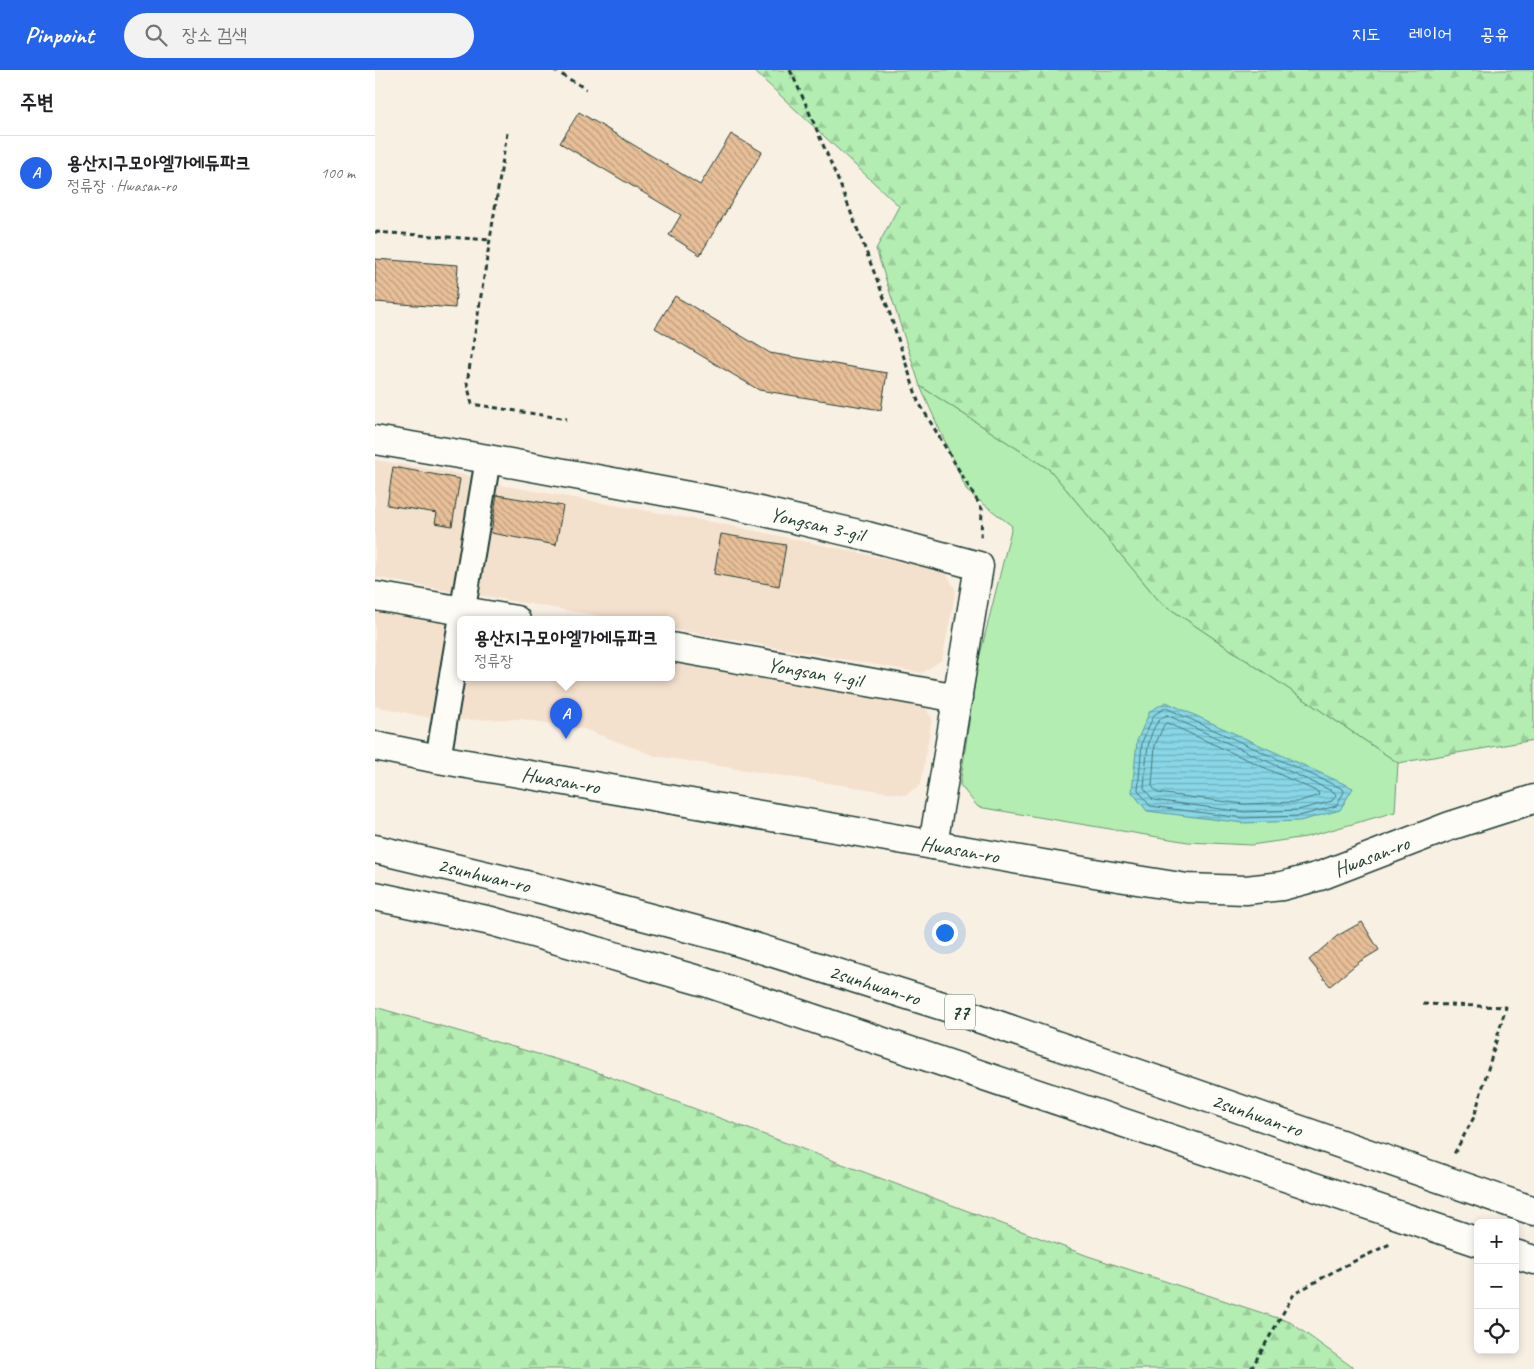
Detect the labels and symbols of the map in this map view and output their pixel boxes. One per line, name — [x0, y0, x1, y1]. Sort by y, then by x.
street label: Yongsan 3-gil — [768, 501, 870, 549]
street label: Yongsan 4-gil — [766, 651, 867, 694]
pin: A — [550, 698, 582, 739]
street label: Hwasan-ro — [520, 761, 603, 800]
street label: Hwasan-ro — [1330, 829, 1414, 882]
street label: Hwasan-ro — [919, 830, 1002, 869]
street label: 2sunhwan-ro — [435, 851, 534, 899]
your location — [932, 920, 958, 946]
street label: 2sunhwan-ro — [826, 958, 925, 1012]
road number: 77 — [945, 994, 975, 1030]
street label: 2sunhwan-ro — [1208, 1087, 1307, 1143]

